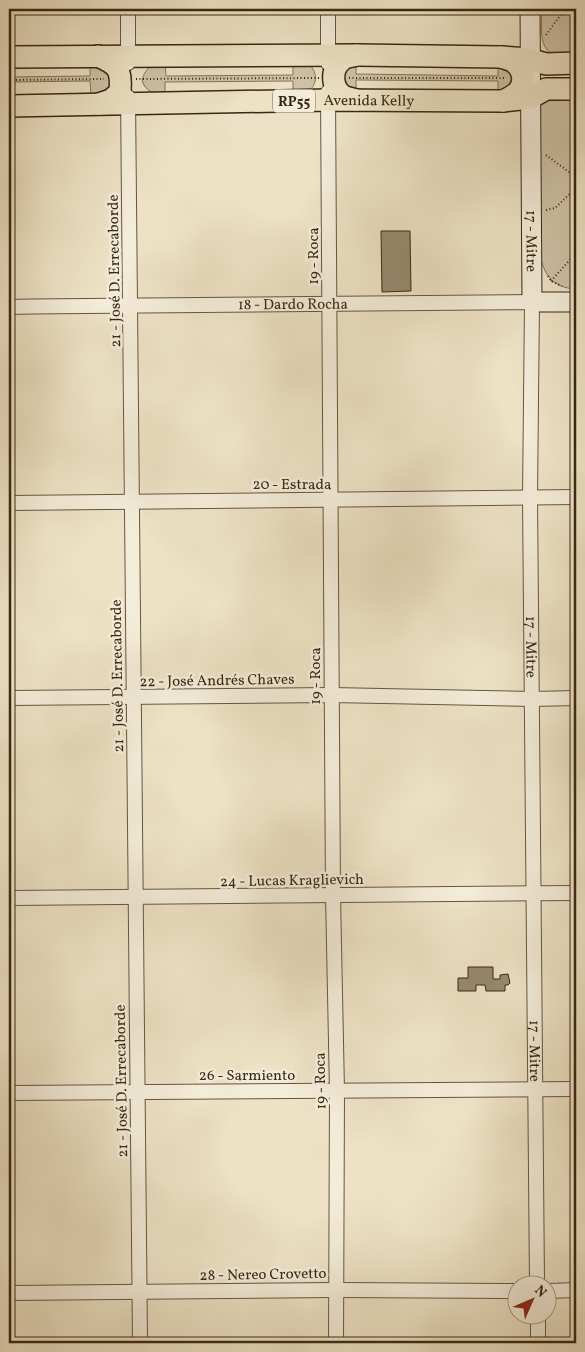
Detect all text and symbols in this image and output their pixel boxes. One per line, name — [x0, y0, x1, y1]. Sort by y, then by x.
road number: RP55 — [273, 90, 315, 112]
street label: Avenida Kelly — [323, 91, 414, 112]
street label: 21 - José D. Errecaborde — [104, 194, 127, 348]
street label: 17 - Mitre — [519, 210, 541, 272]
street label: 19 - Roca — [304, 227, 325, 285]
street label: 18 - Dardo Rocha — [238, 295, 348, 316]
street label: 20 - Estrada — [253, 475, 332, 496]
street label: 21 - José D. Errecaborde — [107, 599, 130, 753]
street label: 17 - Mitre — [519, 616, 541, 678]
street label: 19 - Roca — [306, 647, 327, 705]
street label: 22 - José Andrés Chaves — [139, 670, 295, 693]
street label: 24 - Lucas Kraglievich — [220, 870, 364, 893]
street label: 21 - José D. Errecaborde — [111, 1004, 134, 1158]
street label: 17 - Mitre — [523, 1020, 544, 1082]
street label: 19 - Roca — [311, 1052, 332, 1110]
street label: 26 - Sarmiento — [199, 1066, 295, 1087]
street label: 28 - Nereo Crovetto — [199, 1264, 327, 1287]
north arrow — [508, 1274, 558, 1324]
text: N — [530, 1282, 550, 1302]

